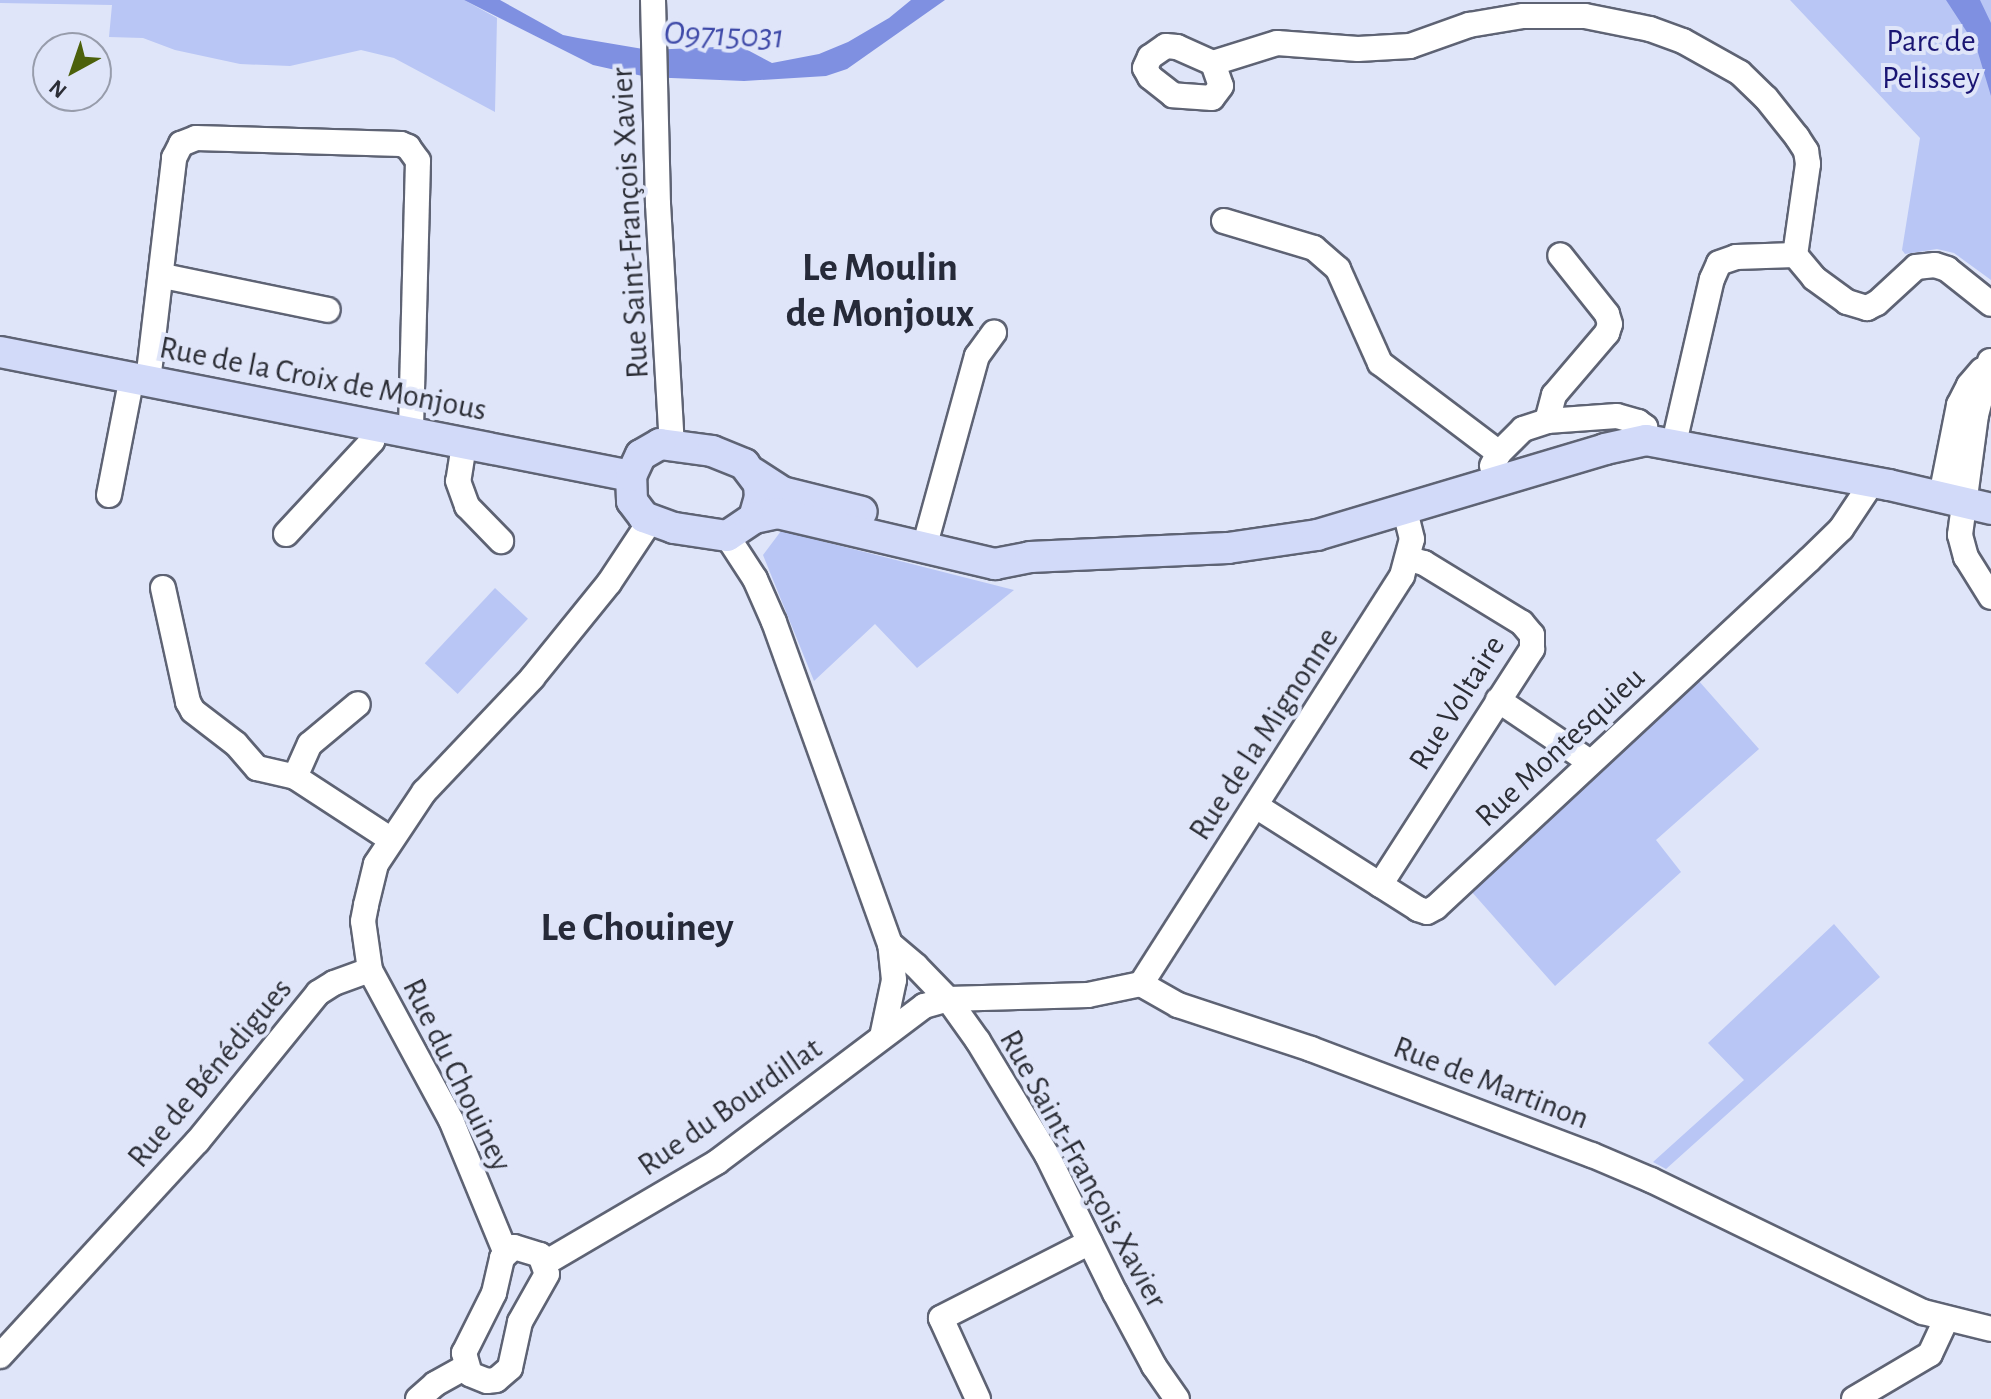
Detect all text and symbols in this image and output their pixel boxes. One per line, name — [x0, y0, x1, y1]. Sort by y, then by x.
water label: O9715031 — [663, 14, 785, 58]
park label: Parc de Pelissey — [1882, 23, 1980, 98]
north arrow — [32, 32, 112, 112]
street label: Rue Saint-François Xavier — [603, 66, 657, 380]
text: N — [45, 76, 71, 102]
district label: Le Moulin de Monjoux — [786, 244, 974, 338]
street label: Rue de la Croix de Monjous — [156, 328, 490, 430]
street label: Rue de la Mignonne — [1181, 620, 1347, 848]
street label: Rue Voltaire — [1401, 629, 1513, 777]
street label: Rue Montesquieu — [1467, 659, 1653, 835]
district label: Le Chouiney — [540, 904, 734, 952]
street label: Rue de Bénédigues — [120, 970, 300, 1176]
street label: Rue du Chouiney — [394, 972, 520, 1178]
street label: Rue Saint-François Xavier — [991, 1023, 1175, 1315]
street label: Rue de Martinon — [1388, 1028, 1594, 1138]
street label: Rue du Bourdillat — [631, 1029, 829, 1185]

